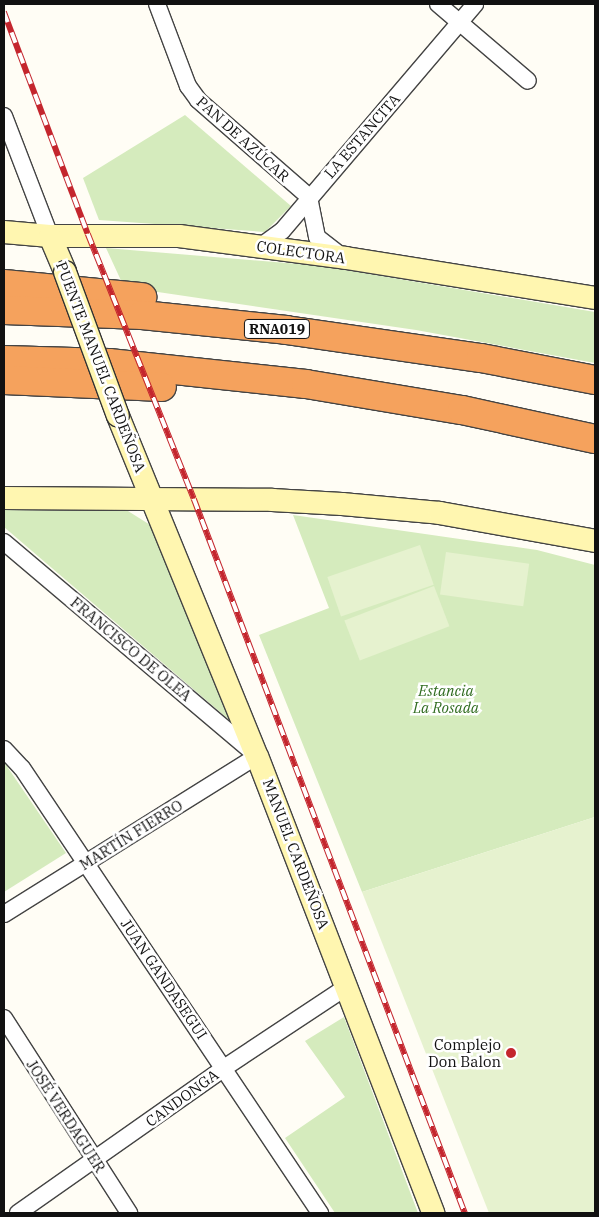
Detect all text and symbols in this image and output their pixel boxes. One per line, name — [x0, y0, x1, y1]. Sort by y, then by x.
street label: LA ESTANCITA — [320, 90, 404, 182]
street label: PAN DE AZÚCAR — [193, 93, 293, 185]
street label: COLECTORA — [255, 237, 347, 267]
street label: PUENTE MANUEL CARDEÑOSA — [52, 259, 150, 475]
road number: RNA019 — [243, 318, 311, 340]
street label: FRANCISCO DE OLEA — [67, 593, 195, 705]
park label: Estancia La Rosada — [413, 681, 479, 716]
street label: MANUEL CARDEÑOSA — [259, 776, 333, 932]
street label: MARTÍN FIERRO — [76, 796, 186, 874]
street label: JUAN GANDASEGUI — [117, 915, 211, 1043]
place label: Complejo Don Balon — [428, 1035, 501, 1070]
marker: Complejo Don Balon — [505, 1047, 517, 1059]
street label: JOSÉ VERDAGUER — [23, 1056, 109, 1176]
street label: CANDONGA — [142, 1066, 222, 1130]

